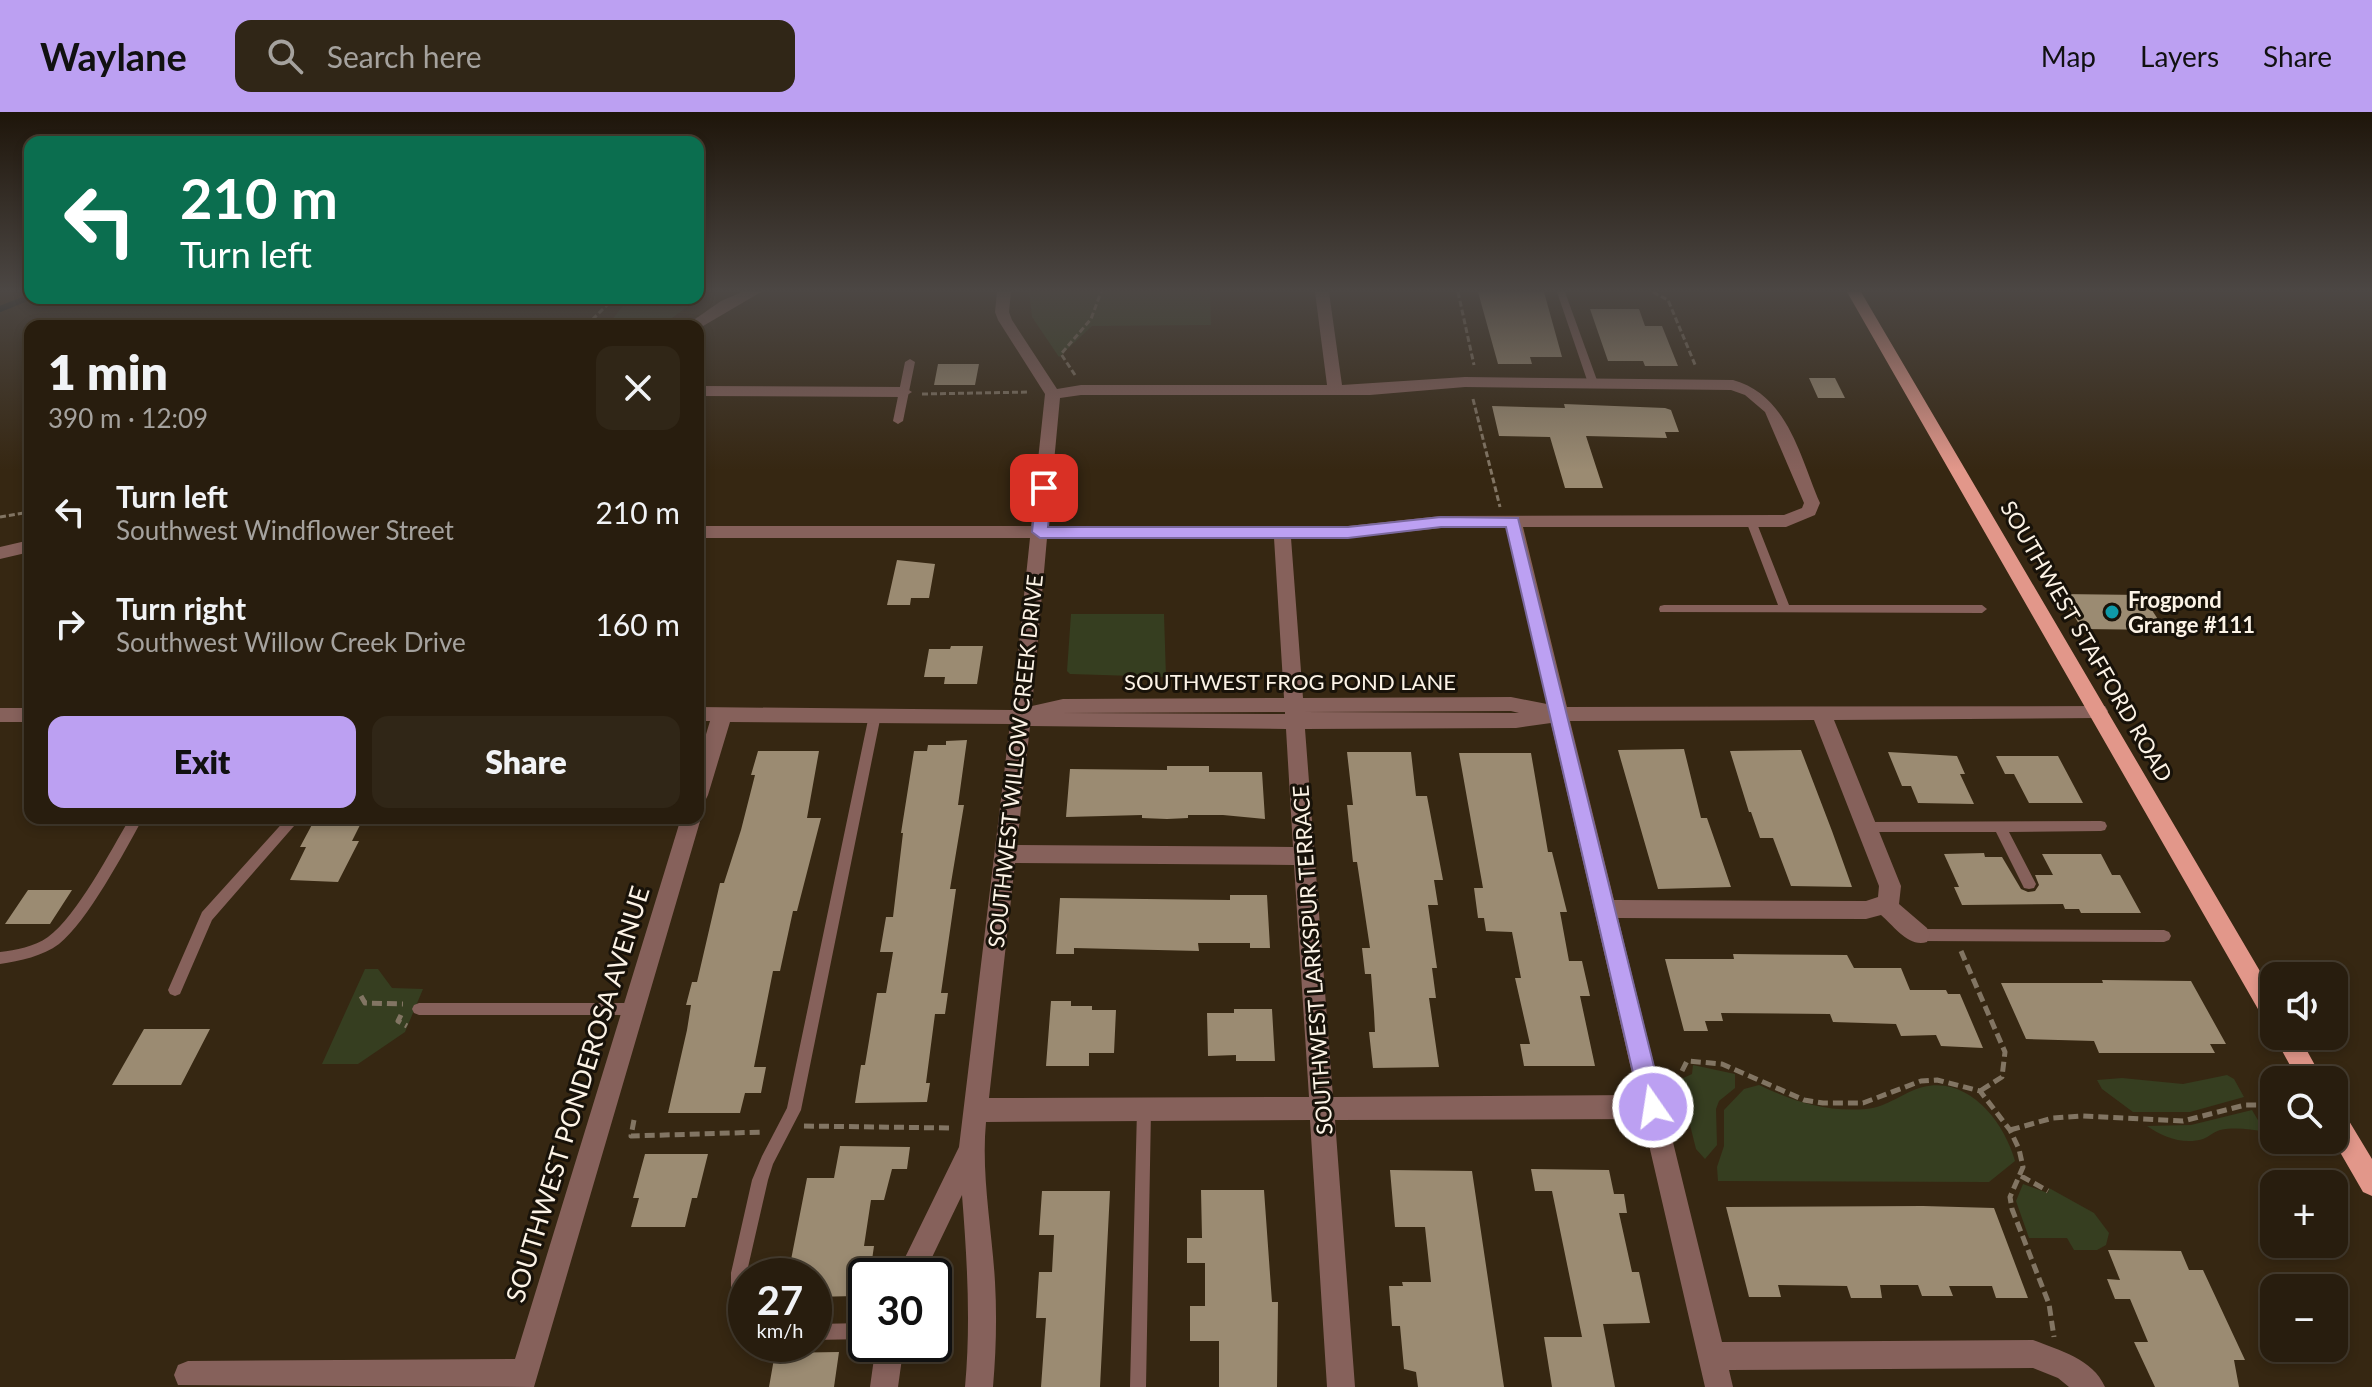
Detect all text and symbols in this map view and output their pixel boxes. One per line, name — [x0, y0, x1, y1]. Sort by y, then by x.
search box — [235, 20, 795, 92]
text: Waylane — [40, 33, 187, 79]
icon: search — [263, 34, 307, 78]
text: Search here — [327, 38, 482, 74]
text: Map — [2041, 39, 2096, 73]
text: Layers — [2140, 39, 2219, 73]
text: Share — [2263, 39, 2332, 73]
text: 210 m — [180, 164, 338, 231]
icon: left — [48, 168, 152, 272]
text: Turn left — [180, 232, 312, 276]
text: 1 min — [48, 343, 168, 400]
button: close — [596, 346, 680, 430]
text: 390 m · 12:09 — [48, 402, 208, 434]
pin — [1010, 454, 1078, 522]
icon: arrive — [1022, 466, 1066, 510]
text: Turn left — [116, 478, 228, 514]
icon: left — [48, 490, 92, 534]
text: 210 m — [595, 494, 680, 530]
street label: SOUTHWEST STAFFORD ROAD — [1995, 496, 2179, 786]
text: Southwest Windflower Street — [116, 514, 454, 546]
street label: SOUTHWEST WILLOW CREEK DRIVE — [982, 573, 1048, 949]
place label: Frogpond Grange #111 — [2128, 586, 2255, 638]
text: Turn right — [116, 590, 246, 626]
icon: right — [48, 602, 92, 646]
marker: Frogpond Grange #111 — [2103, 603, 2121, 621]
text: 160 m — [595, 606, 680, 642]
text: Southwest Willow Creek Drive — [116, 626, 466, 658]
street label: SOUTHWEST FROG POND LANE — [1124, 668, 1456, 695]
button: Exit — [48, 716, 356, 808]
button: Share — [372, 716, 680, 808]
street label: SOUTHWEST LARKSPUR TERRACE — [1286, 784, 1338, 1136]
street label: SOUTHWEST PONDEROSA AVENUE — [498, 882, 656, 1306]
map controls — [2260, 962, 2348, 1362]
button: sound — [2260, 962, 2348, 1050]
position arrow — [1611, 1065, 1695, 1149]
button: search — [2260, 1066, 2348, 1154]
button: + — [2260, 1170, 2348, 1258]
speed limit sign: 30 — [848, 1258, 952, 1362]
button: − — [2260, 1274, 2348, 1362]
text: 27 — [757, 1276, 803, 1324]
text: km/h — [757, 1318, 803, 1342]

